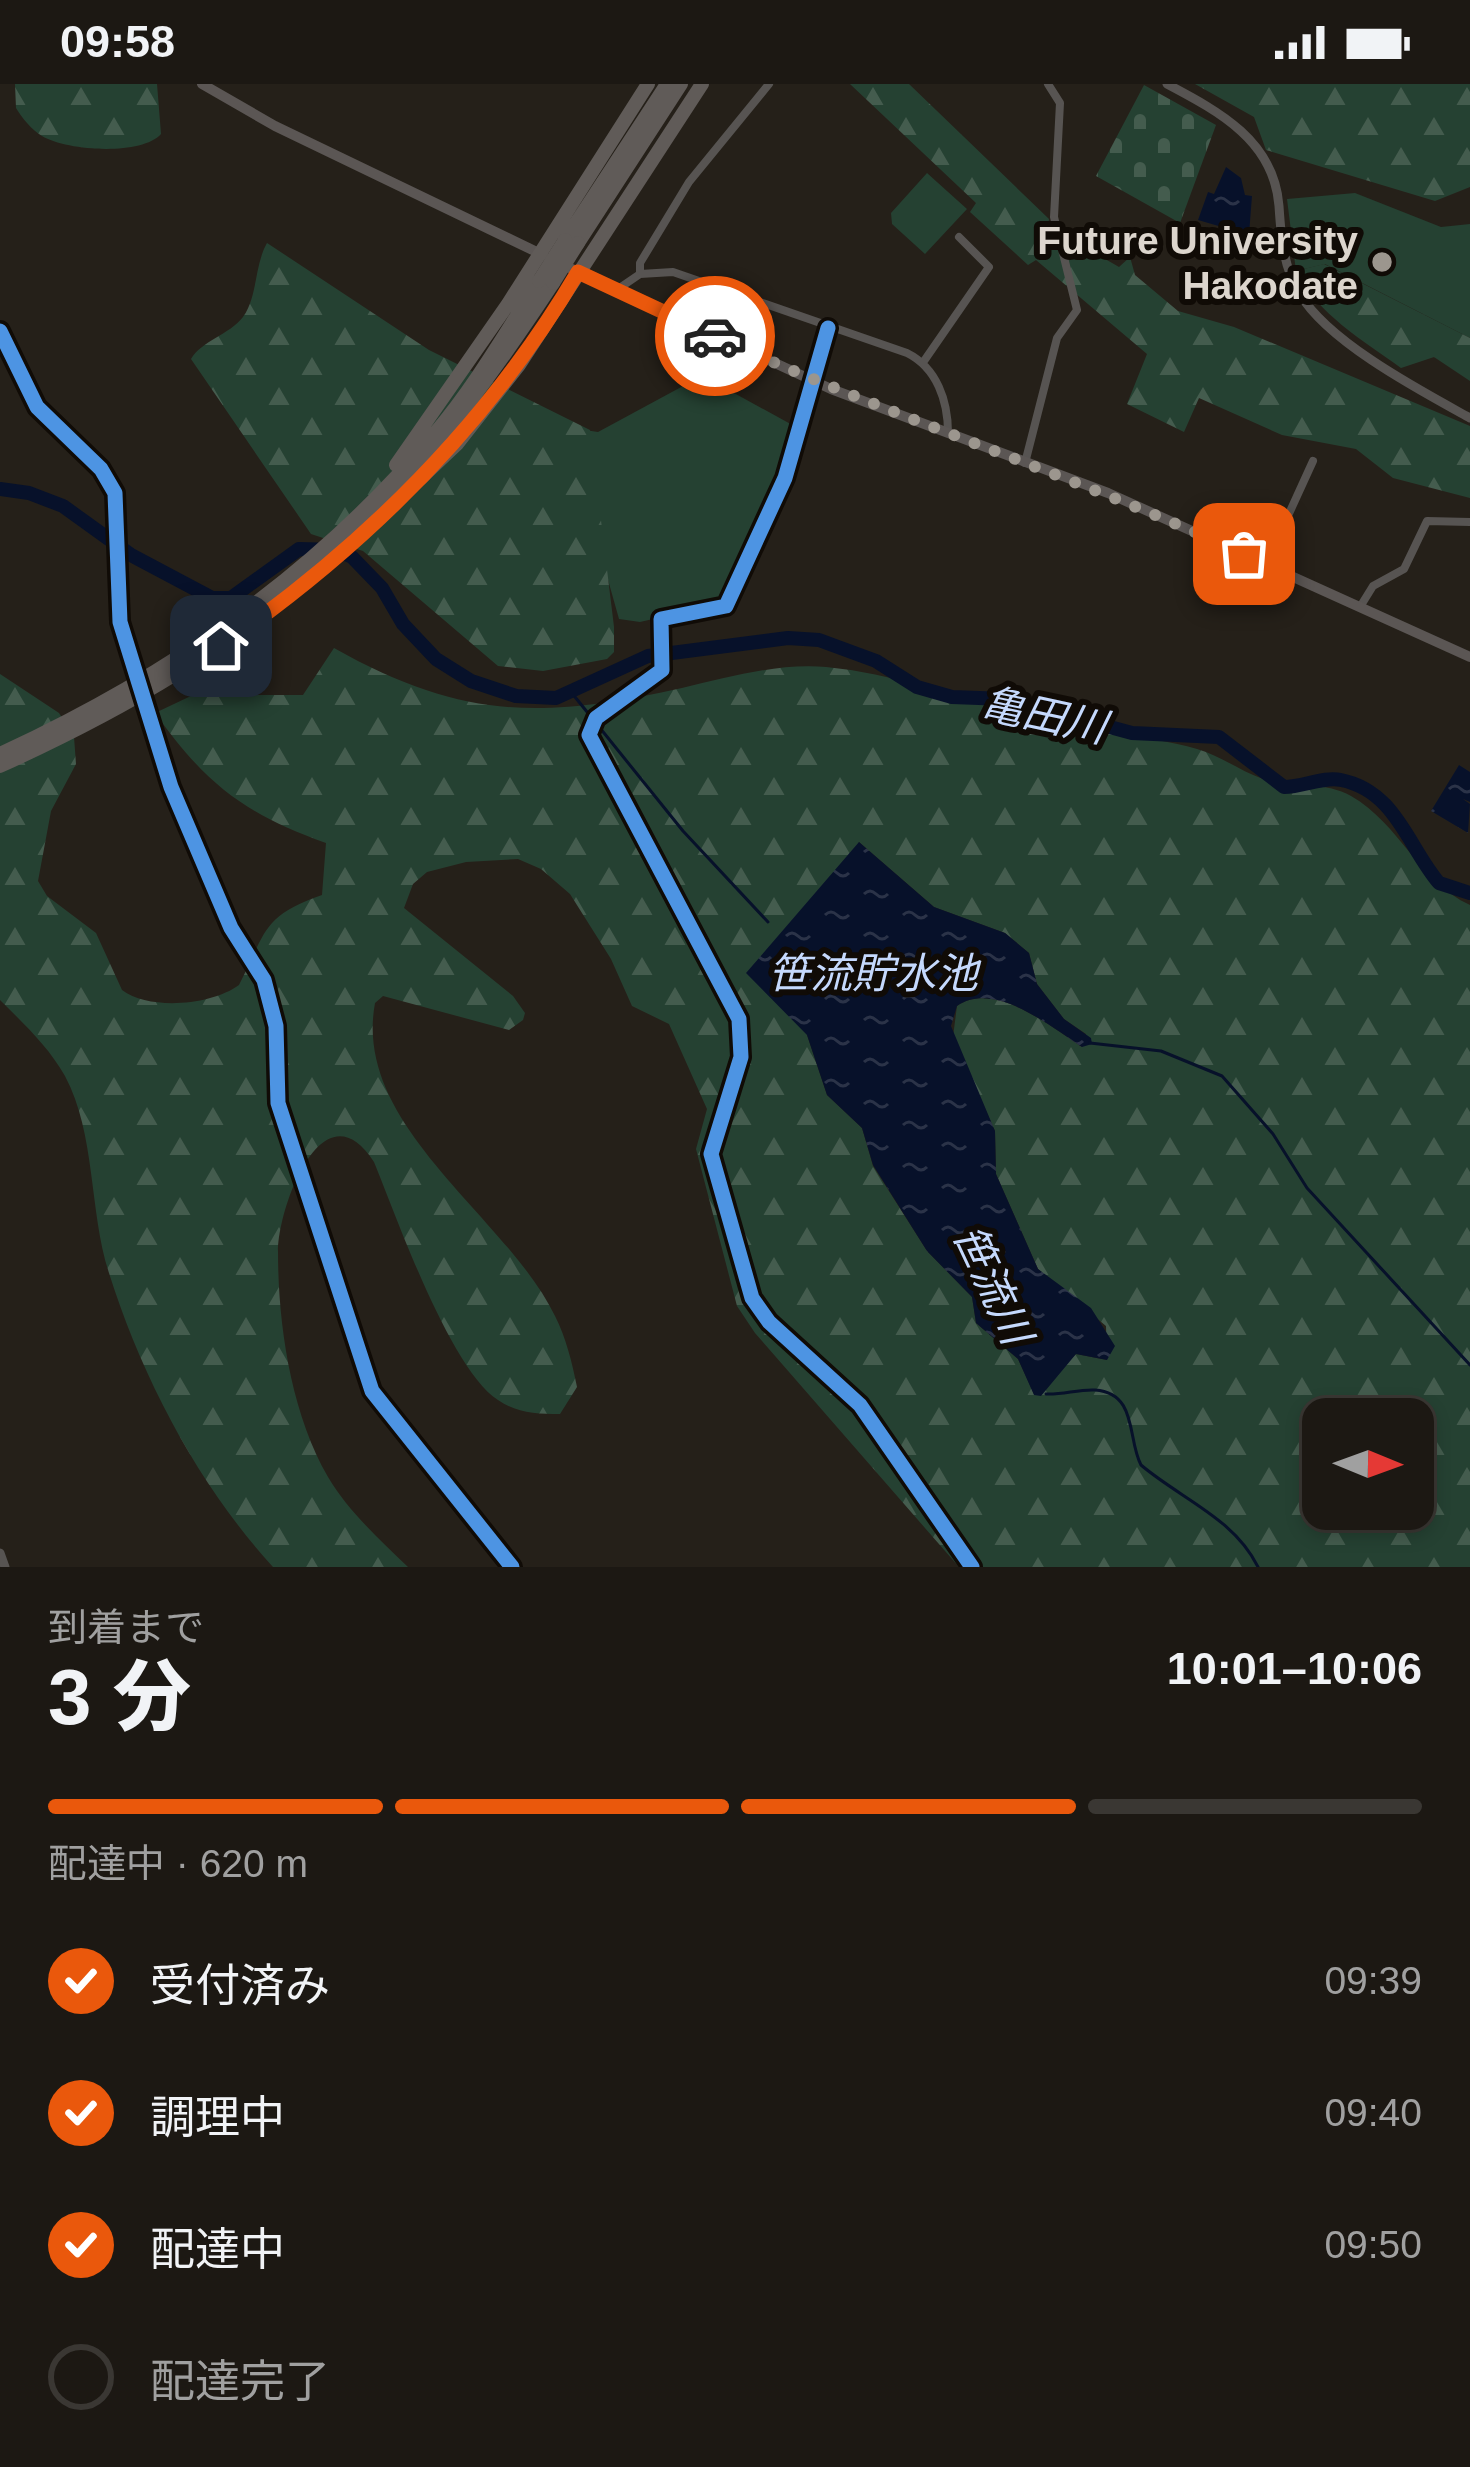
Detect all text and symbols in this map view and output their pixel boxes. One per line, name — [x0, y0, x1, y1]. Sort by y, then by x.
text: 09:58 — [60, 16, 175, 67]
place label: Future University Hakodate — [1037, 219, 1358, 307]
marker: Future University Hakodate — [1369, 249, 1395, 275]
courier — [655, 276, 775, 396]
icon: car — [682, 303, 748, 369]
pin — [1193, 503, 1295, 605]
icon: bag — [1211, 521, 1277, 587]
pin — [170, 595, 272, 697]
icon: home — [188, 613, 254, 679]
water label: 亀田川 — [977, 679, 1114, 752]
water label: 笹流貯水池 — [768, 950, 982, 997]
water label: 笹流川 — [945, 1217, 1042, 1355]
north arrow — [1302, 1398, 1434, 1530]
map controls — [1302, 1398, 1434, 1530]
text: 到着まで — [48, 1606, 204, 1649]
text: 10:01–10:06 — [1167, 1643, 1422, 1694]
text: 3 分 — [48, 1653, 191, 1741]
text: 配達中 · 620 m — [48, 1842, 308, 1885]
icon: check — [48, 1948, 114, 2014]
text: 09:39 — [1324, 1959, 1422, 2002]
text: 受付済み — [150, 1960, 330, 2011]
icon: check — [48, 2080, 114, 2146]
text: 09:40 — [1324, 2091, 1422, 2134]
text: 調理中 — [150, 2092, 285, 2143]
icon: check — [48, 2212, 114, 2278]
text: 09:50 — [1324, 2223, 1422, 2266]
text: 配達中 — [150, 2224, 285, 2275]
text: 配達完了 — [150, 2356, 330, 2407]

